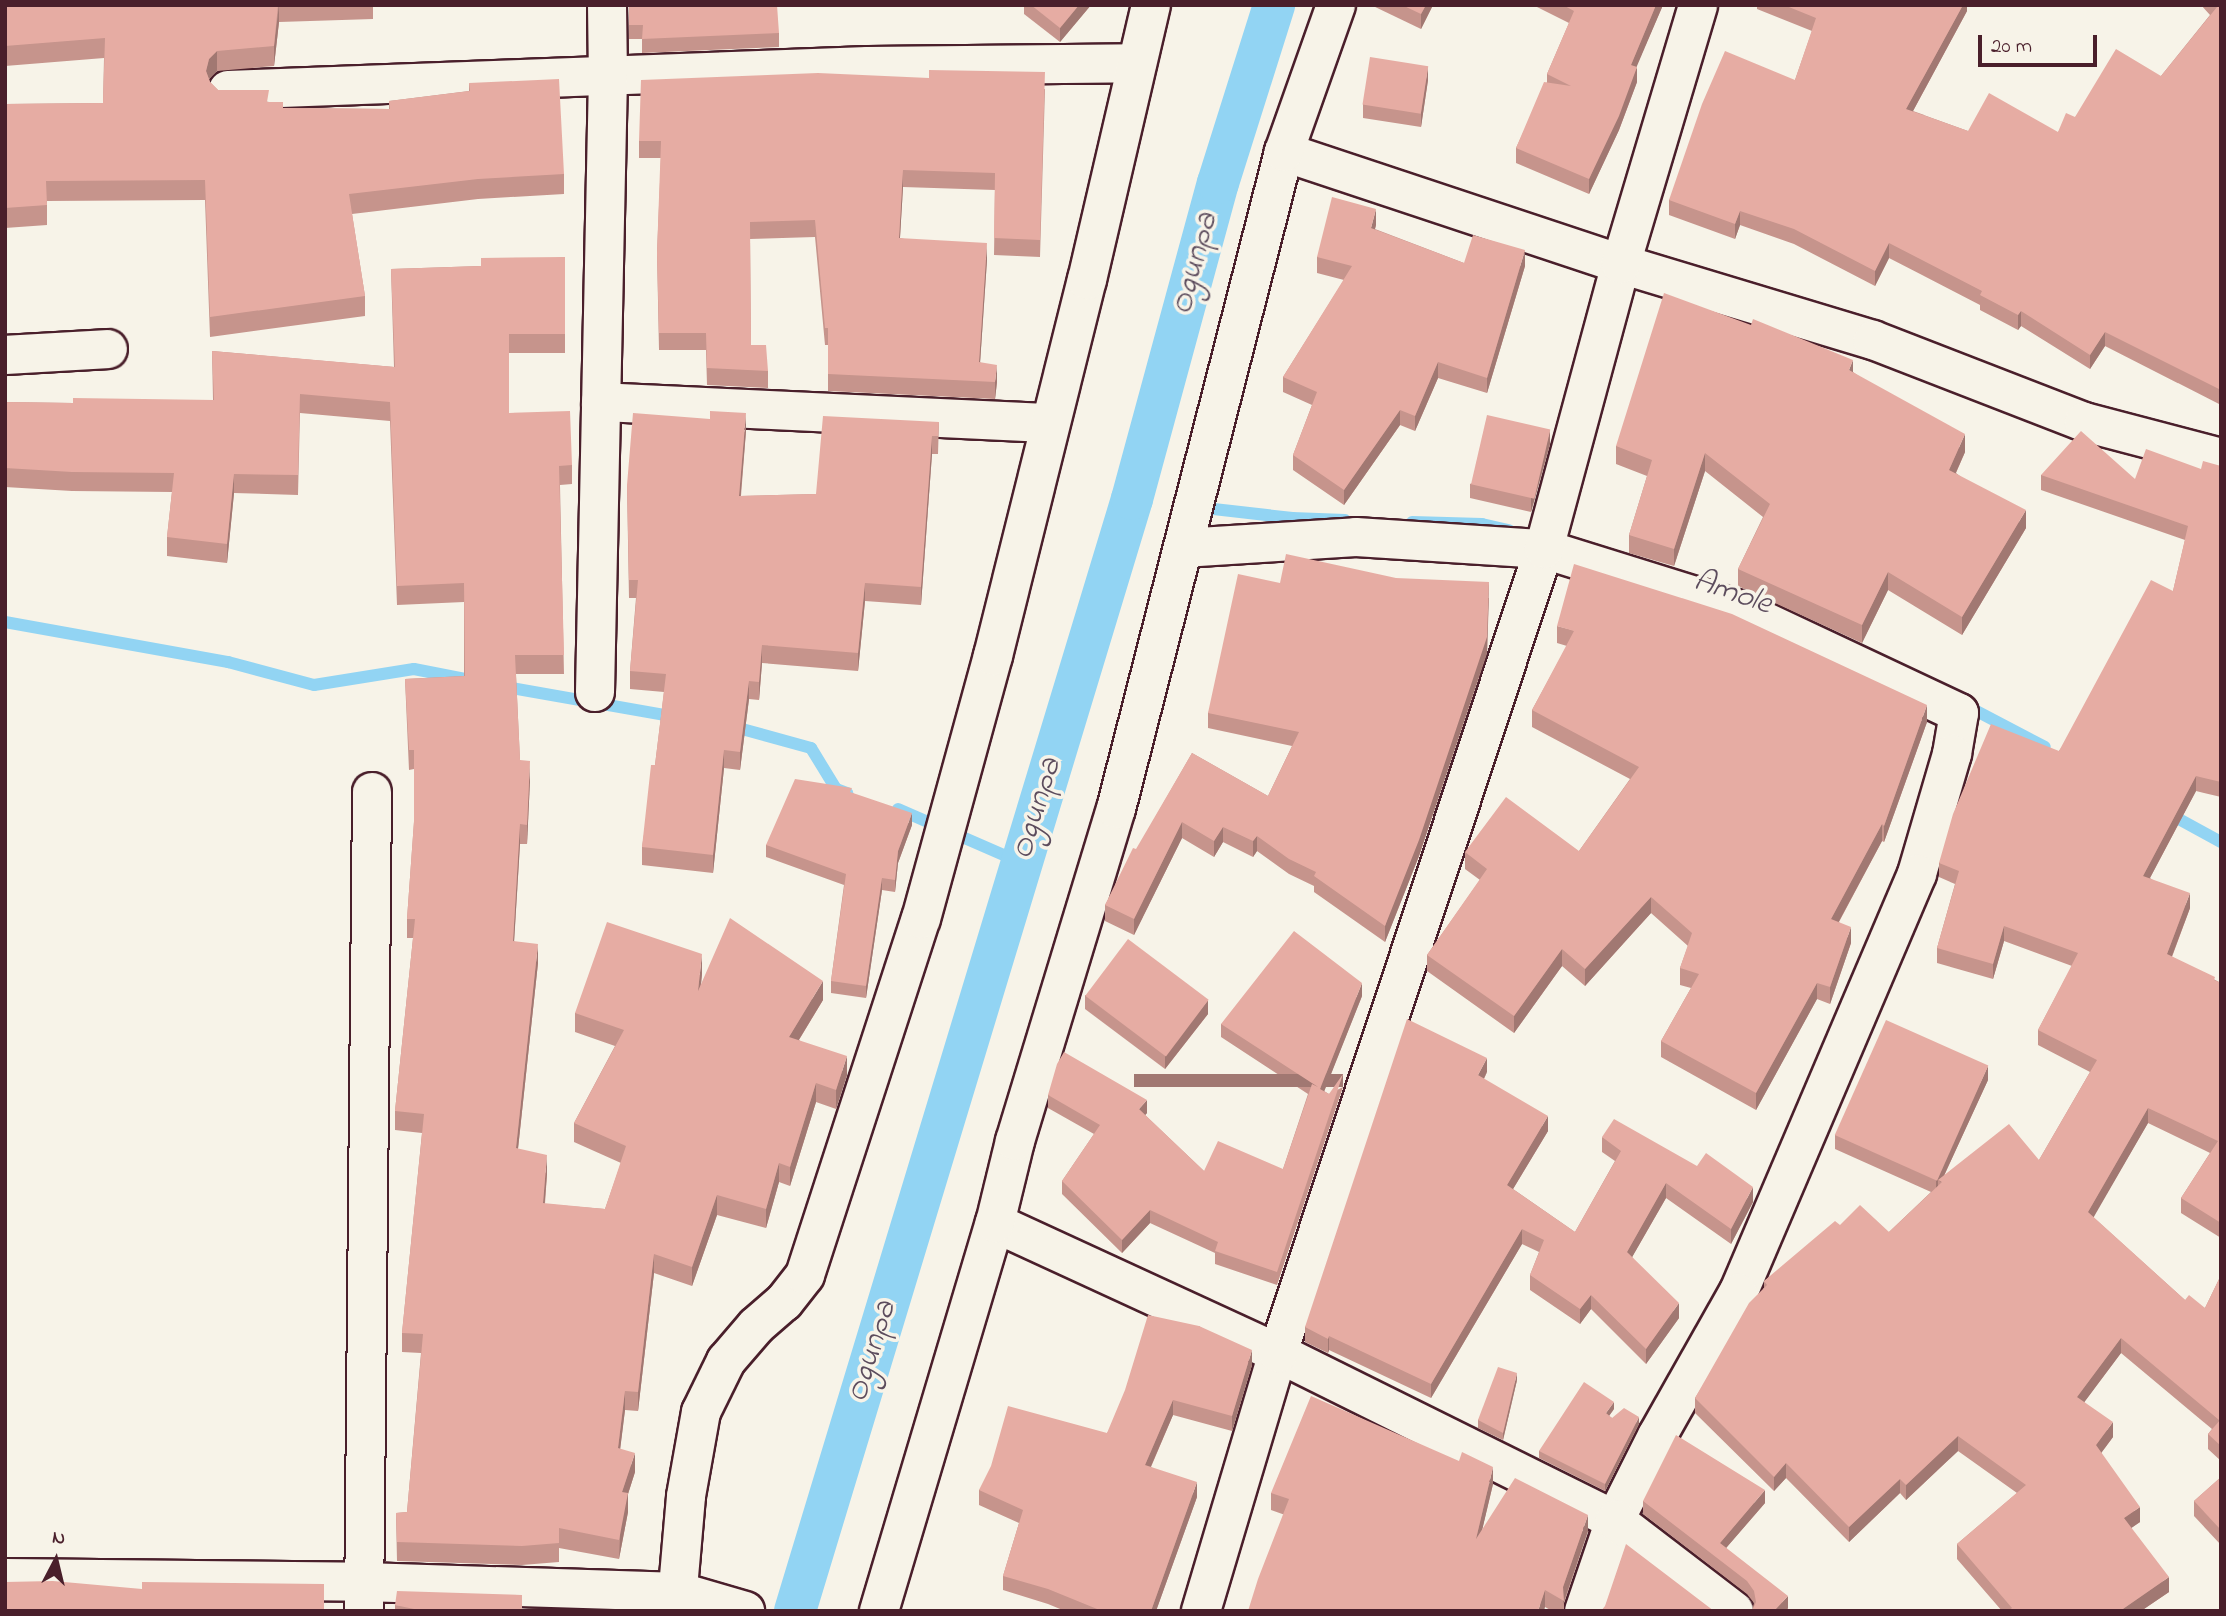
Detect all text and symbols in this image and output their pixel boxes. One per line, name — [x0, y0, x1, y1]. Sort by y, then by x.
scale bar — [1981, 21, 2100, 65]
text: 20 m — [1991, 32, 2032, 62]
water label: Ogunpa — [1164, 209, 1228, 319]
water label: Amole — [1688, 563, 1776, 625]
water label: Ogunpa — [1004, 754, 1072, 864]
water label: Ogunpa — [839, 1297, 907, 1407]
text: N — [51, 1524, 67, 1553]
north arrow — [21, 1525, 91, 1595]

